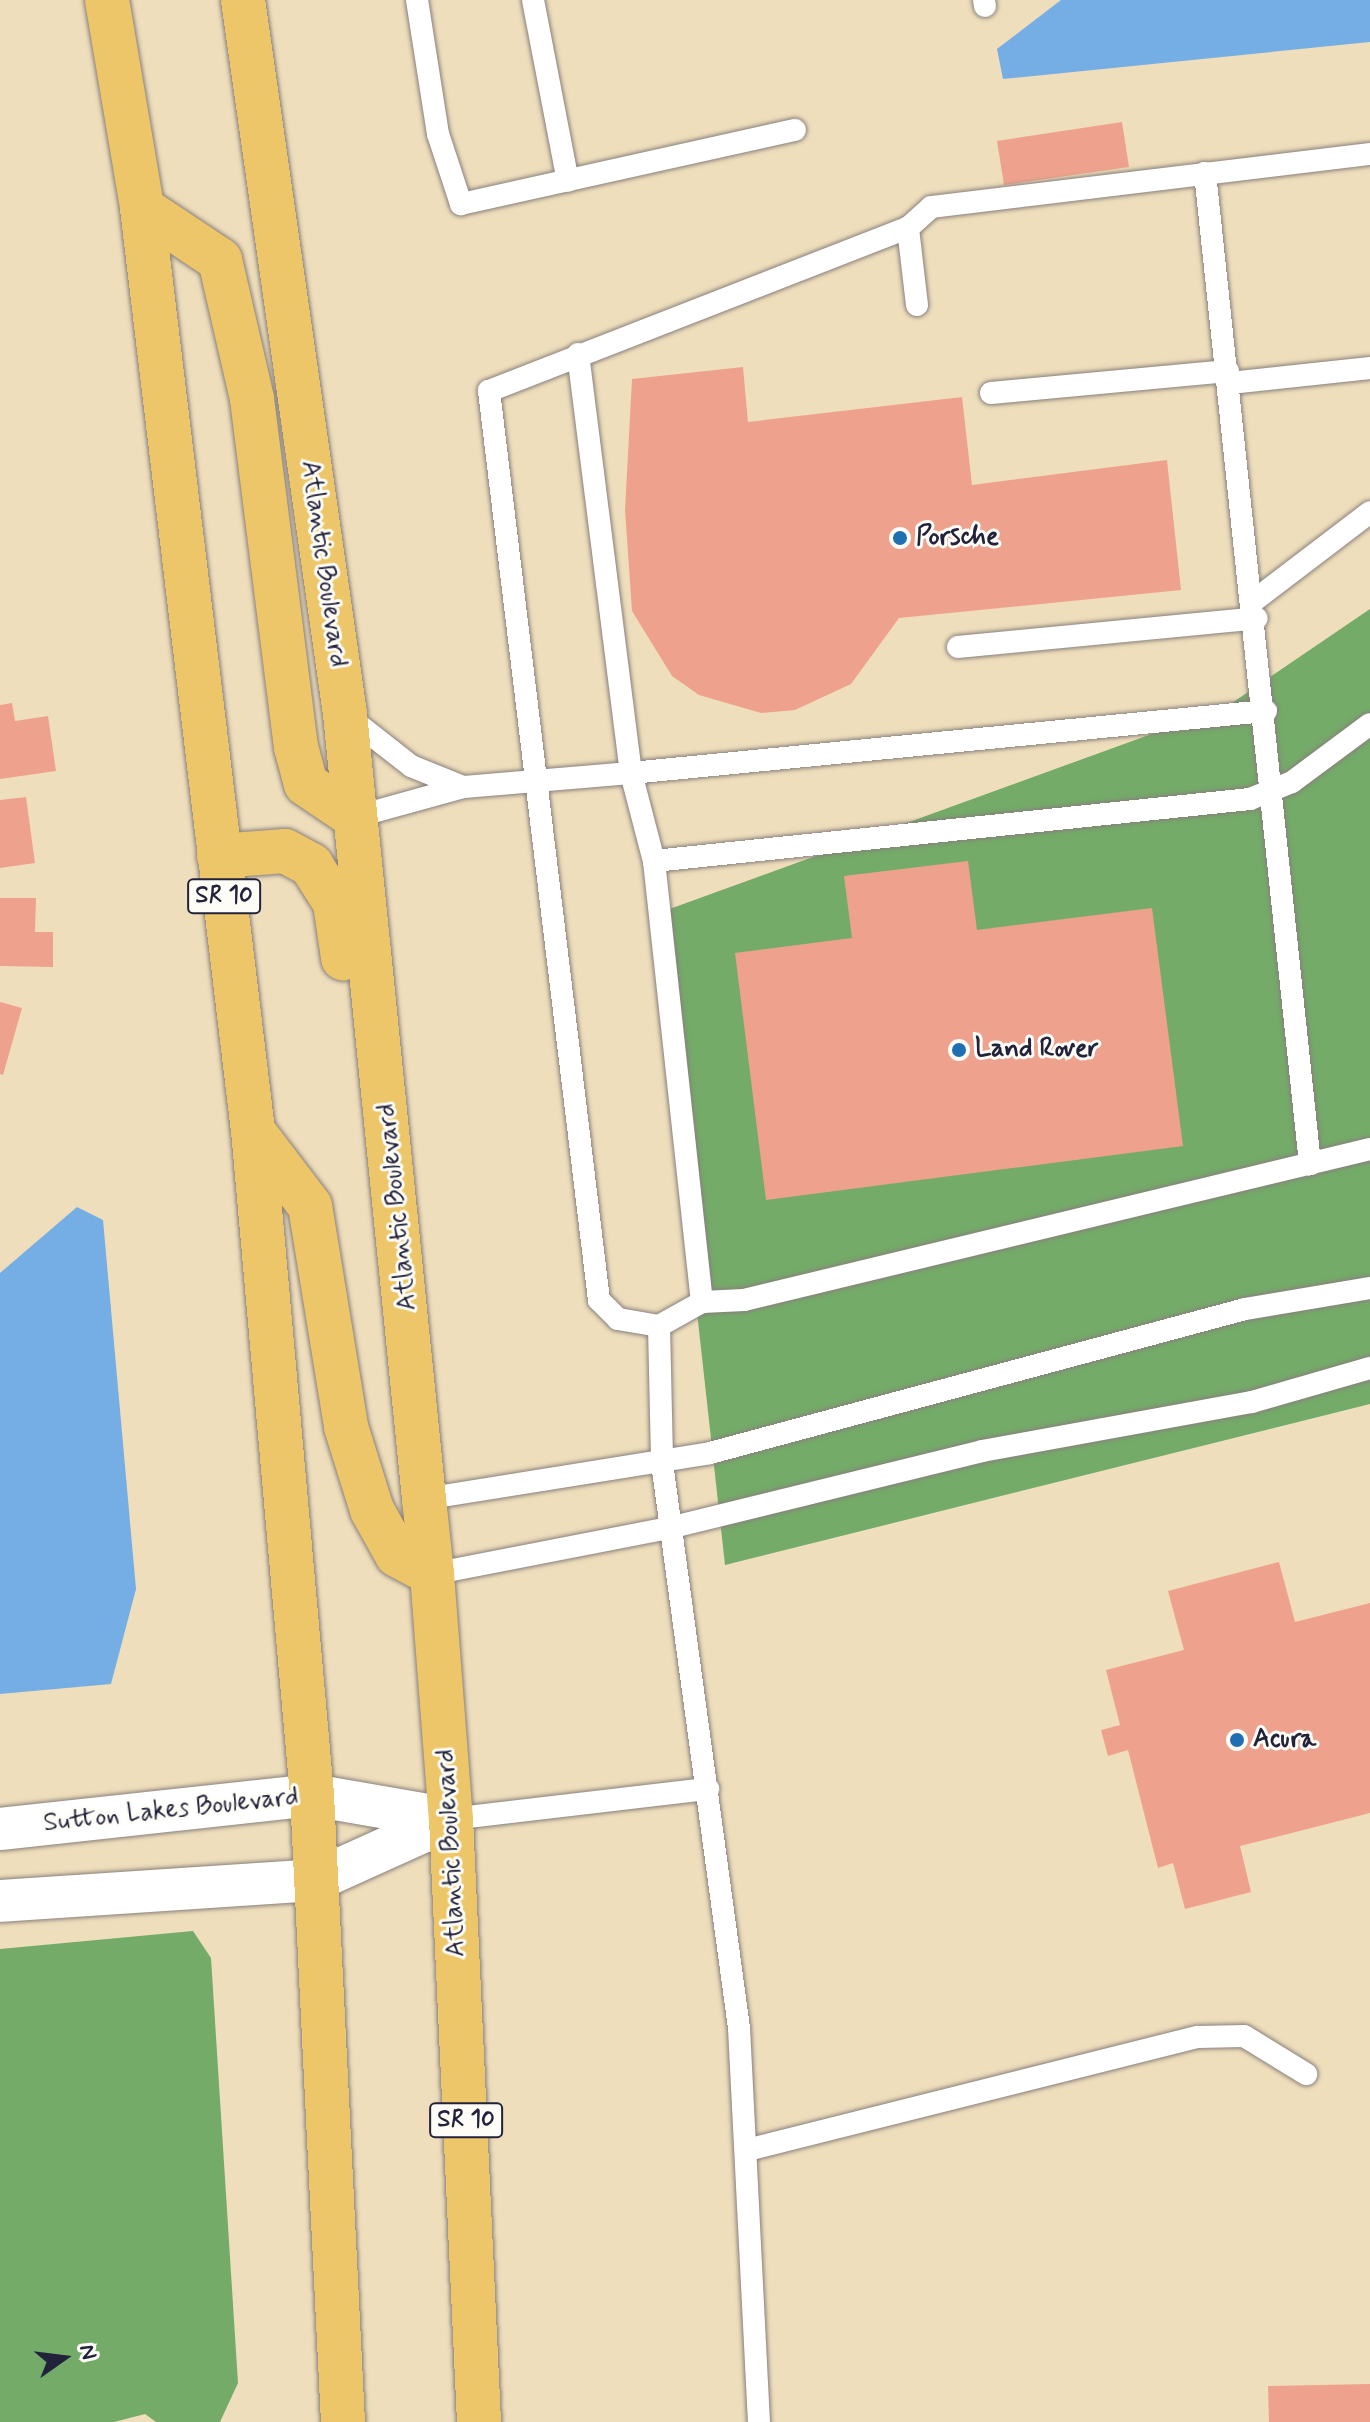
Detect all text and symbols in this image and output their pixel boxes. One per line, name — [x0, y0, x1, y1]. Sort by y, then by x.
street label: Atlantic Boulevard — [293, 458, 353, 670]
place label: Porsche — [916, 522, 999, 554]
marker: Porsche — [891, 529, 909, 547]
road number: SR 10 — [186, 876, 262, 916]
place label: Land Rover — [975, 1034, 1099, 1066]
marker: Land Rover — [950, 1041, 968, 1059]
street label: Atlantic Boulevard — [372, 1101, 424, 1313]
place label: Acura — [1253, 1724, 1316, 1756]
marker: Acura — [1228, 1731, 1246, 1749]
street label: Atlantic Boulevard — [431, 1748, 473, 1958]
street label: Sutton Lakes Boulevard — [40, 1782, 302, 1840]
road number: SR 10 — [428, 2100, 504, 2140]
north arrow — [24, 2318, 104, 2398]
text: N — [72, 2342, 103, 2363]

